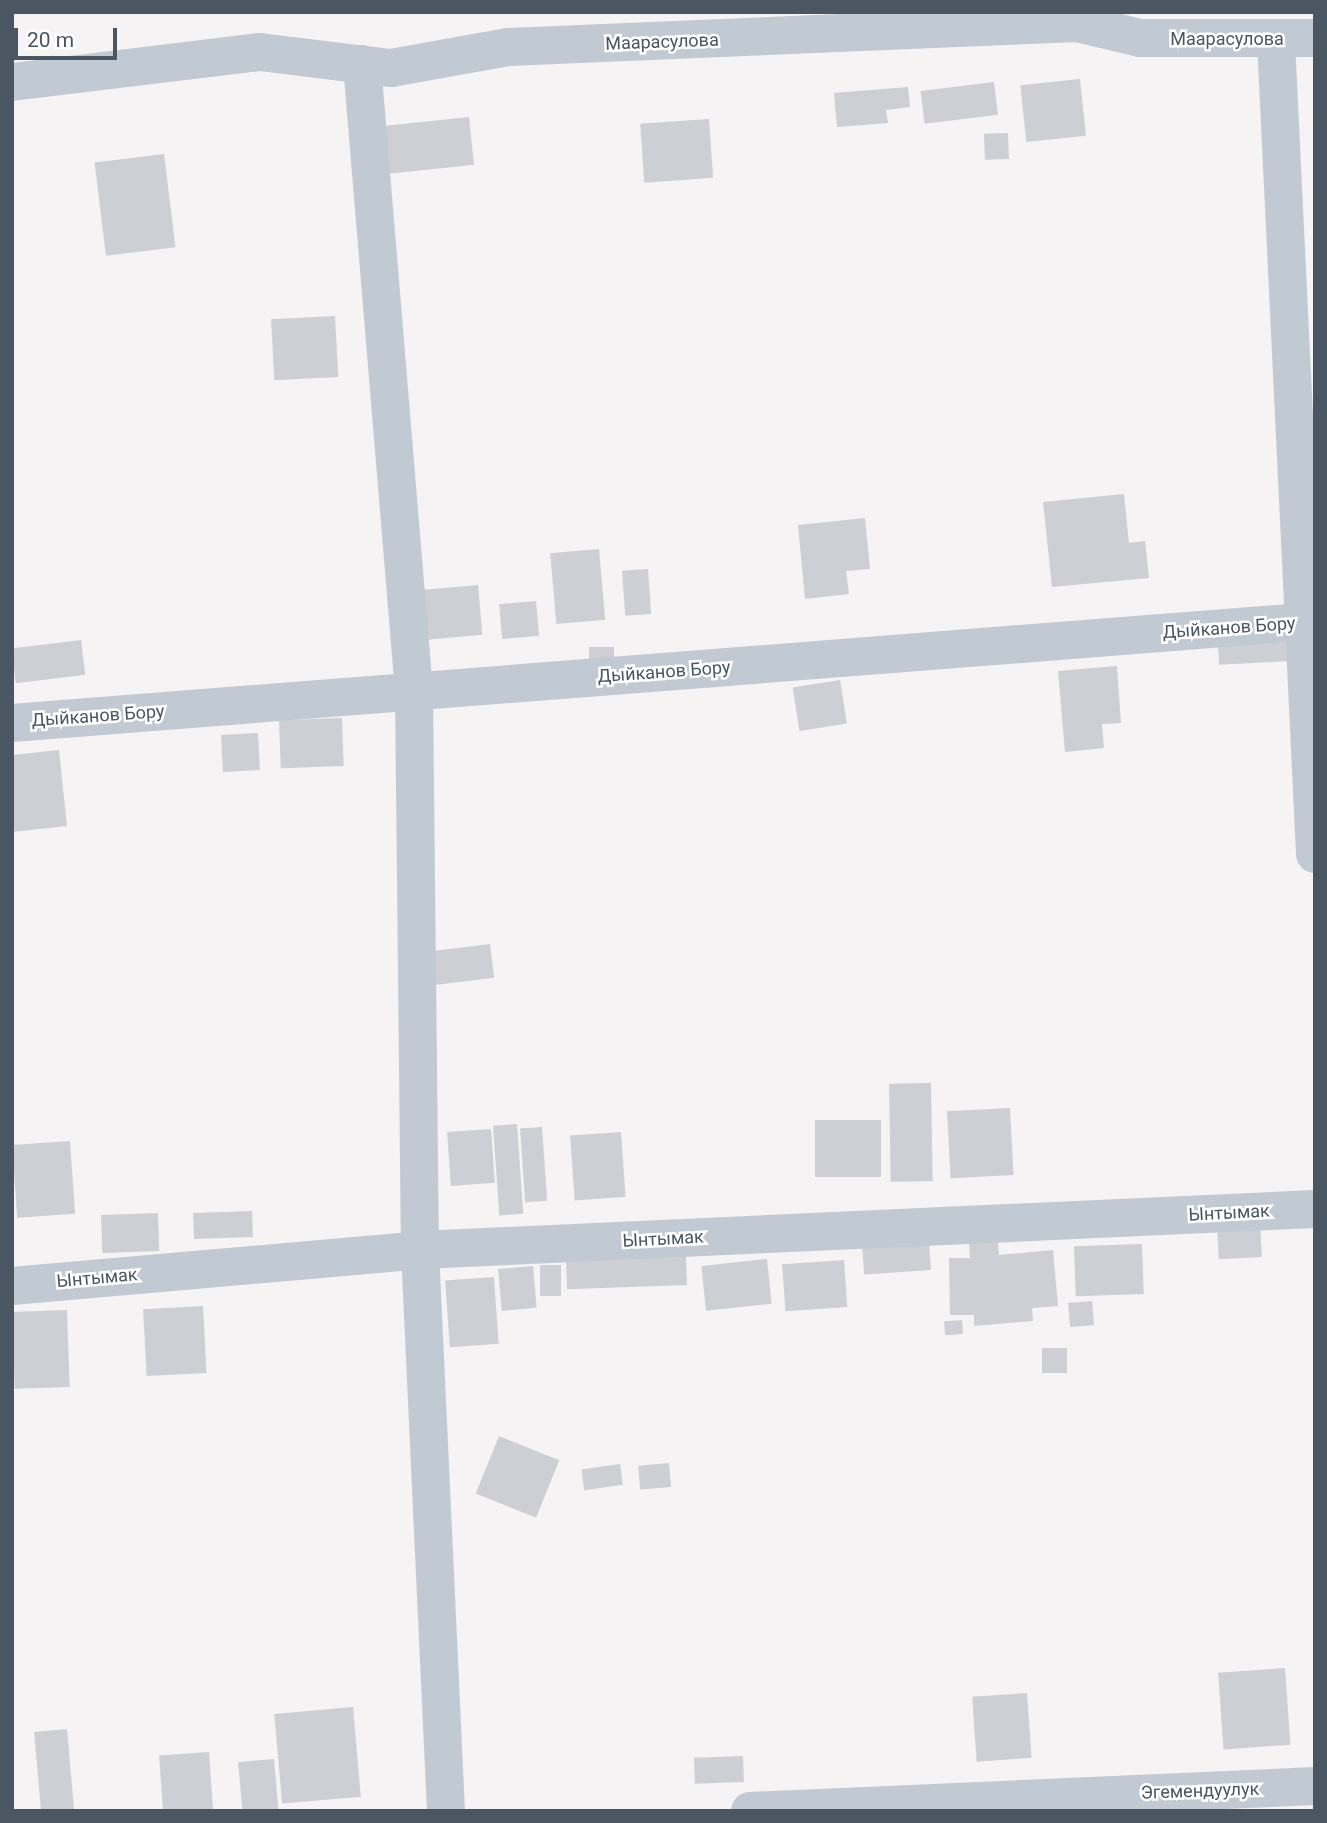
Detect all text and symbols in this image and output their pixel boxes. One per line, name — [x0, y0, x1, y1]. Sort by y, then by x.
scale bar — [18, 14, 121, 58]
text: 20 m — [27, 28, 74, 52]
street label: Маарасулова — [1170, 28, 1284, 50]
street label: Маарасулова — [605, 29, 719, 55]
street label: Дыйканов Бору — [1162, 613, 1296, 643]
street label: Дыйканов Бору — [597, 657, 731, 687]
street label: Дыйканов Бору — [31, 701, 165, 731]
street label: Ынтымак — [1188, 1200, 1270, 1226]
street label: Ынтымак — [622, 1226, 704, 1252]
street label: Ынтымак — [55, 1264, 139, 1292]
street label: Эгемендуулук — [1140, 1778, 1260, 1804]

